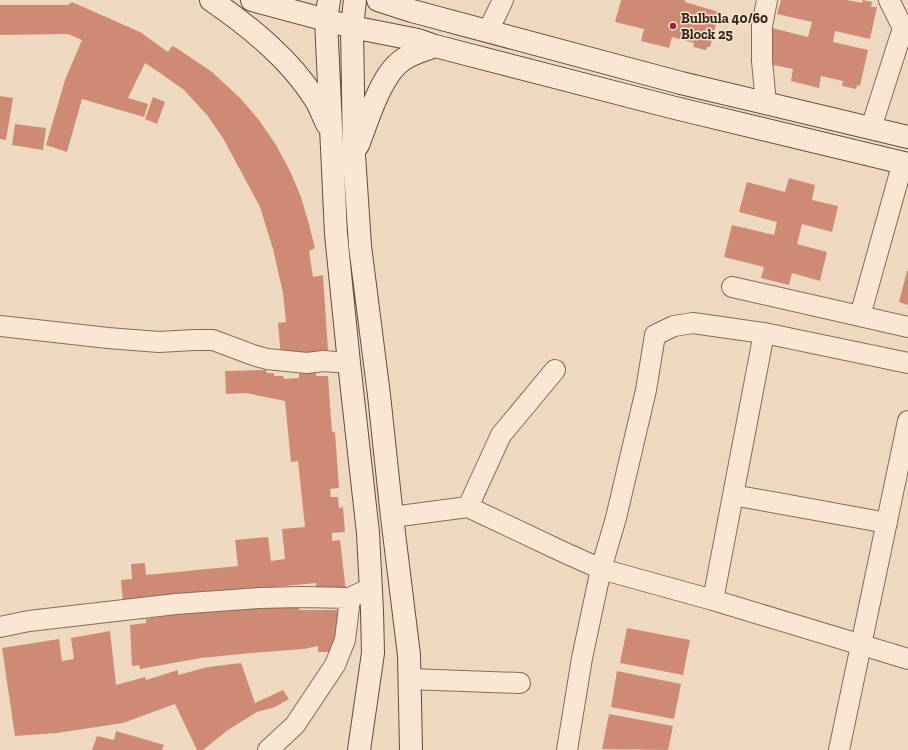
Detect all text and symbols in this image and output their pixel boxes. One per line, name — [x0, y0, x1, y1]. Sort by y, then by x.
place label: Bulbula 40/60 Block 25 — [681, 10, 768, 43]
marker: Bulbula 40/60 Block 25 — [668, 21, 678, 31]

